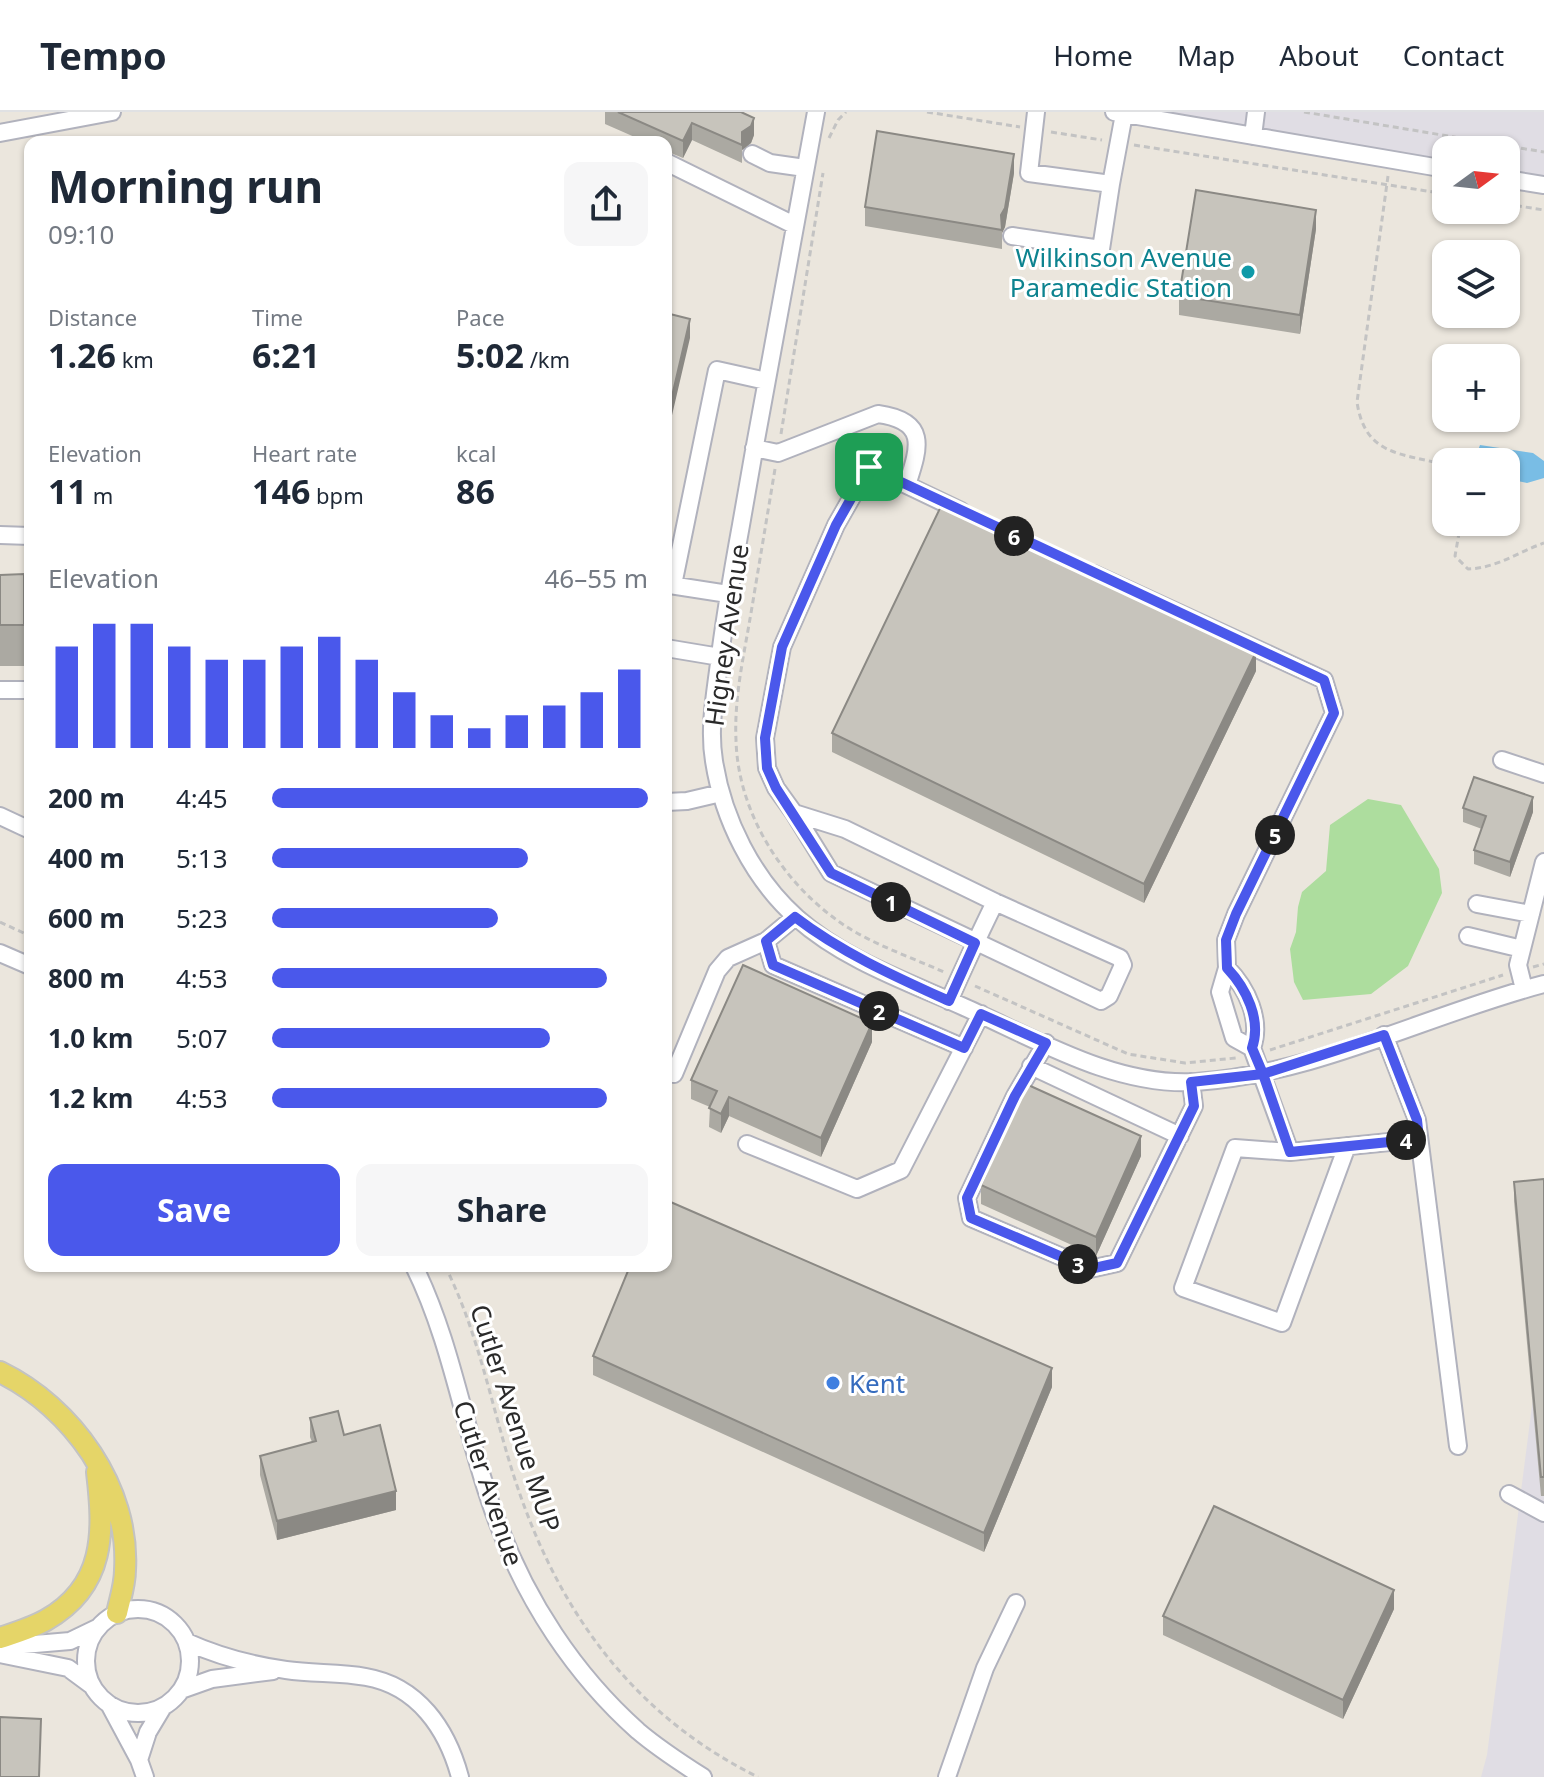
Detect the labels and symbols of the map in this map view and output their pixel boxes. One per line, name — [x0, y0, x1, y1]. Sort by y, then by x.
north arrow — [1432, 136, 1520, 224]
place label: Wilkinson Avenue Paramedic Station — [1010, 239, 1232, 305]
marker: Wilkinson Avenue Paramedic Station — [1239, 263, 1257, 281]
pin — [835, 433, 903, 501]
pin: 6 — [994, 516, 1034, 556]
street label: Higney Avenue — [695, 542, 757, 728]
pin: 5 — [1255, 815, 1295, 855]
pin: 1 — [871, 882, 911, 922]
pin: 2 — [859, 991, 899, 1031]
pin: 4 — [1386, 1120, 1426, 1160]
pin: 3 — [1058, 1244, 1098, 1284]
street label: Cutler Avenue MUP — [465, 1300, 567, 1536]
place label: Kent — [849, 1365, 905, 1401]
marker: Kent — [824, 1374, 842, 1392]
street label: Cutler Avenue — [448, 1396, 530, 1570]

